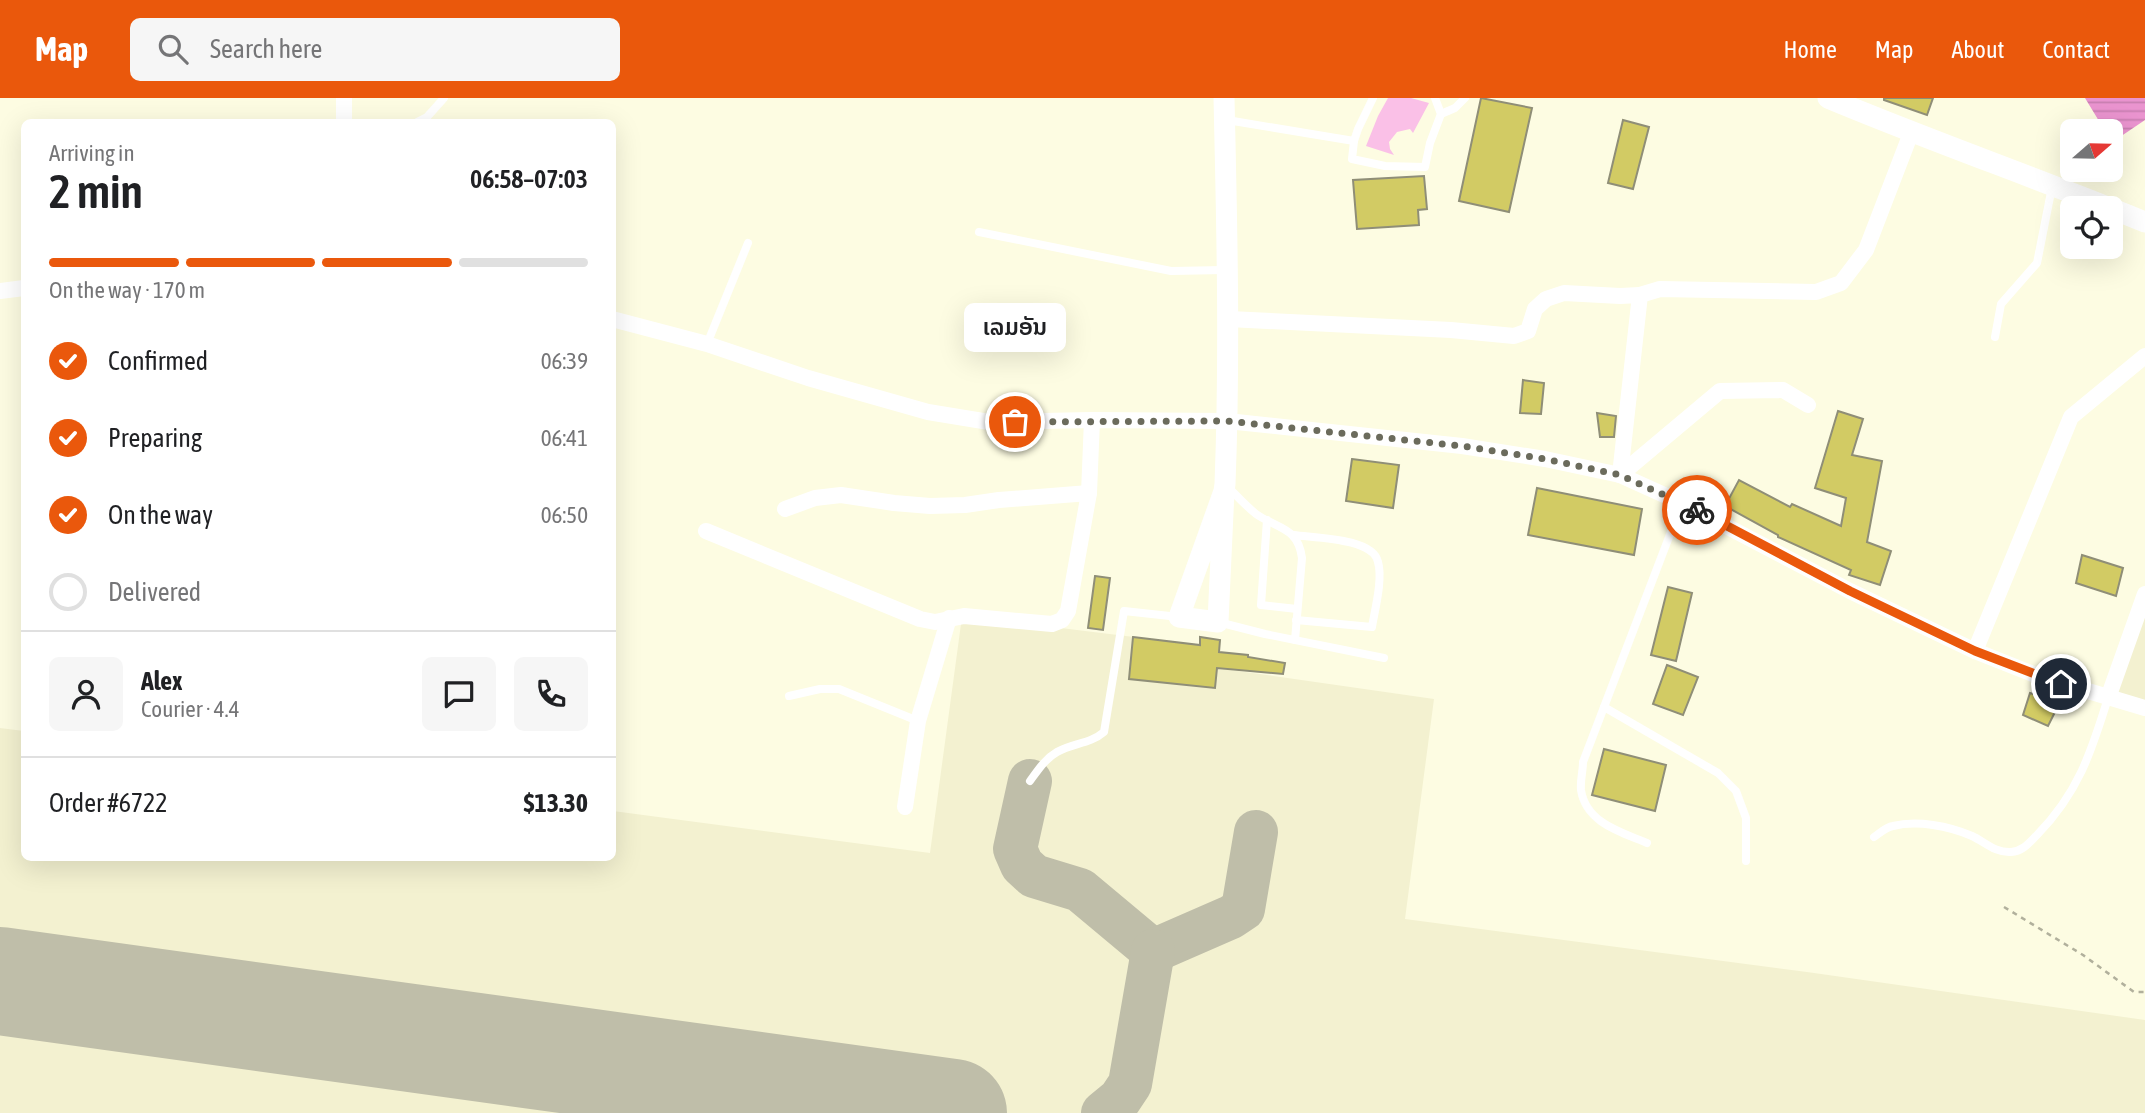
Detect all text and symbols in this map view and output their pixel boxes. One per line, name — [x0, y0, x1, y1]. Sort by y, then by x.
search box — [130, 18, 620, 81]
text: Map — [35, 30, 88, 68]
icon: search — [154, 30, 192, 68]
text: Search here — [210, 34, 322, 64]
text: Home — [1783, 36, 1837, 63]
text: Map — [1875, 36, 1913, 63]
text: About — [1951, 36, 2004, 63]
text: Contact — [2042, 36, 2110, 63]
north arrow — [2060, 119, 2123, 182]
map controls — [2060, 119, 2123, 259]
text: Arriving in — [49, 140, 135, 166]
text: 06:58–07:03 — [470, 164, 588, 194]
text: 2 min — [49, 165, 143, 218]
button: locate — [2060, 196, 2123, 259]
text: On the way · 170 m — [49, 277, 205, 303]
callout: ເລມອັນ — [964, 303, 1066, 352]
text: ເລມອັນ — [983, 314, 1047, 340]
icon: check — [49, 342, 87, 380]
text: Confirmed — [108, 346, 208, 376]
text: 06:39 — [541, 348, 588, 374]
pin — [985, 392, 1045, 452]
icon: bag — [996, 403, 1034, 441]
icon: check — [49, 419, 87, 457]
text: Preparing — [108, 423, 202, 453]
text: 06:41 — [541, 425, 588, 451]
courier — [1662, 475, 1732, 545]
icon: bike — [1678, 491, 1716, 529]
icon: check — [49, 496, 87, 534]
text: On the way — [108, 500, 213, 530]
text: 06:50 — [541, 502, 588, 528]
text: Delivered — [108, 577, 201, 607]
pin — [2031, 654, 2091, 714]
button: person — [49, 657, 123, 731]
button: chat — [422, 657, 496, 731]
button: phone — [514, 657, 588, 731]
icon: home — [2042, 665, 2080, 703]
text: Alex — [141, 666, 182, 696]
text: Courier · 4.4 — [141, 696, 240, 722]
text: Order #6722 — [49, 788, 168, 818]
text: $13.30 — [524, 788, 588, 818]

